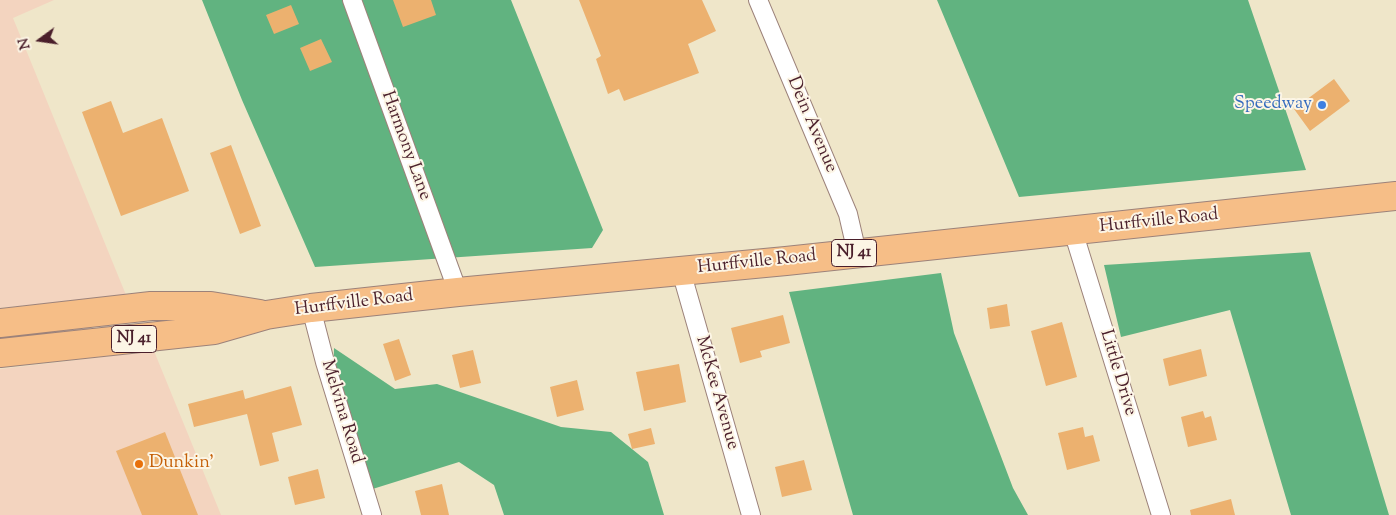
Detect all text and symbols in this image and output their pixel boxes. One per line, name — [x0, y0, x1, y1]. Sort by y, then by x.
north arrow — [15, 15, 65, 65]
text: N — [14, 36, 37, 51]
street label: Dein Avenue — [781, 74, 841, 176]
street label: Harmony Lane — [375, 89, 435, 203]
place label: Speedway — [1234, 94, 1312, 116]
marker: Speedway — [1316, 99, 1328, 111]
street label: Hurffville Road — [1099, 205, 1219, 239]
road number: NJ 41 — [832, 240, 876, 266]
street label: Hurffville Road — [697, 246, 817, 280]
street label: Hurffville Road — [293, 286, 415, 322]
road number: NJ 41 — [112, 326, 156, 352]
street label: Little Drive — [1094, 327, 1140, 419]
street label: McKee Avenue — [689, 334, 743, 452]
street label: Melvina Road — [315, 358, 367, 466]
place label: Dunkin' — [149, 453, 214, 475]
marker: Dunkin' — [133, 458, 145, 470]

